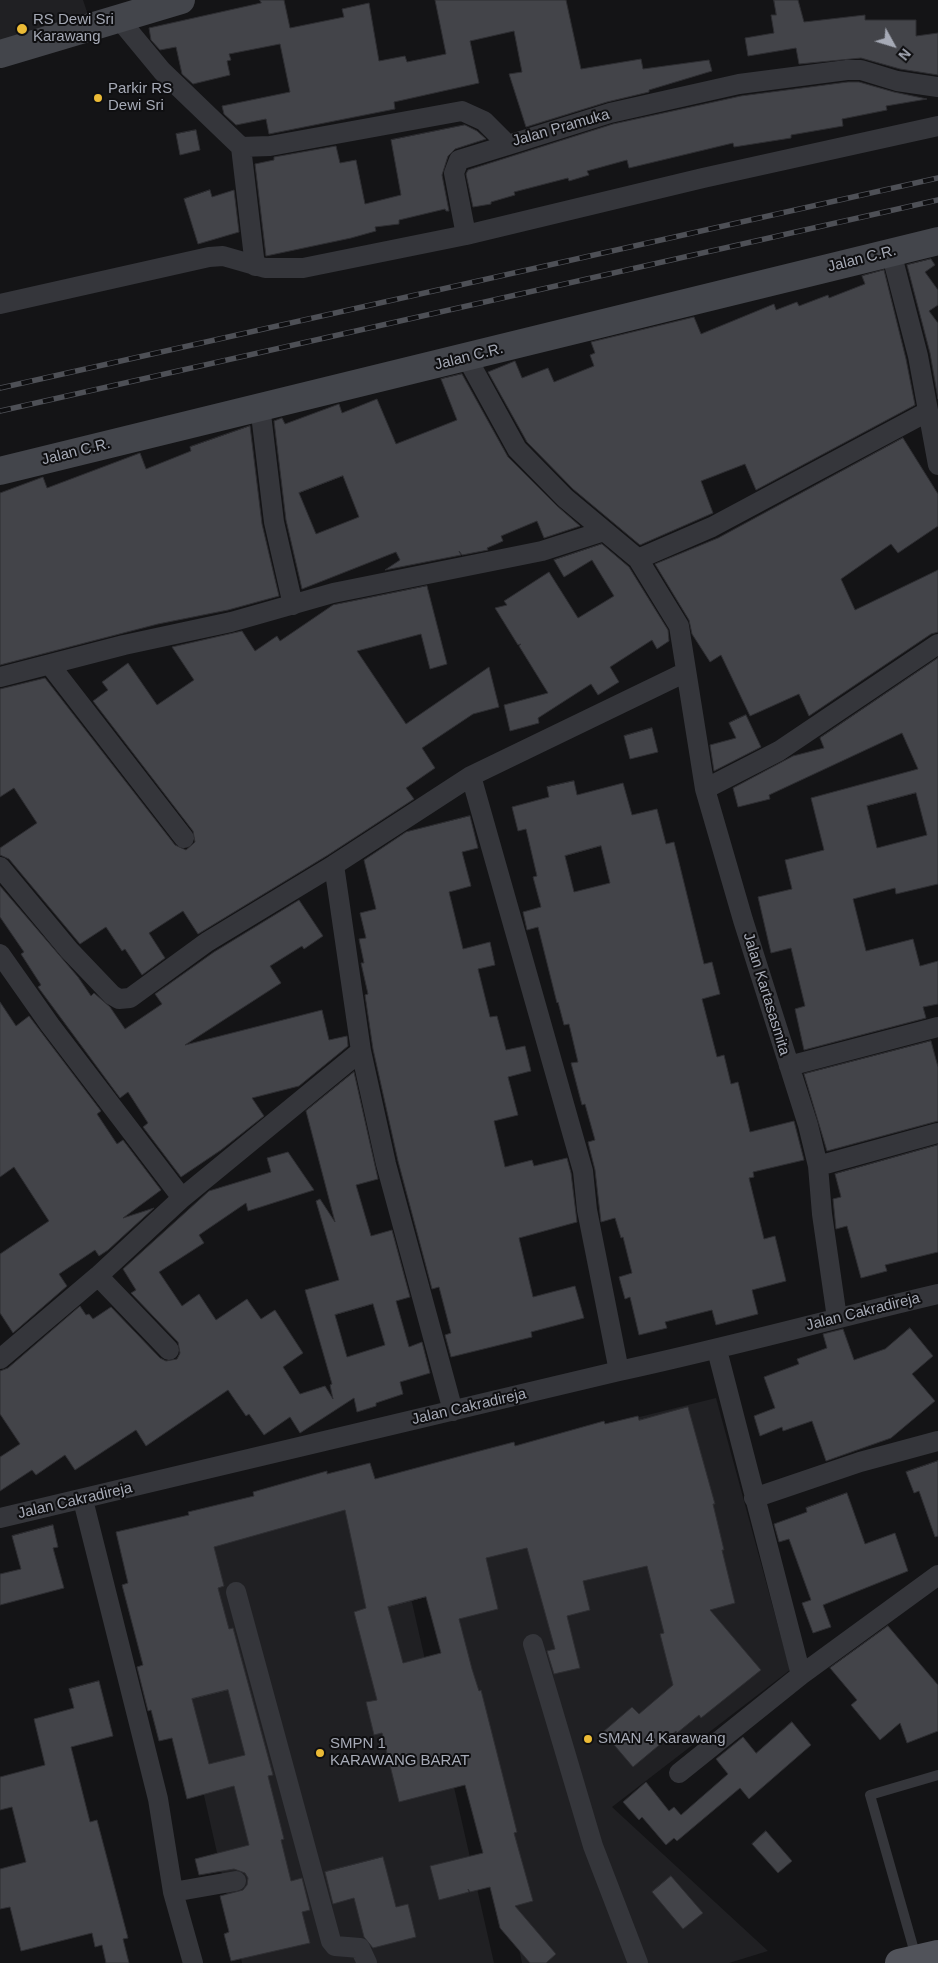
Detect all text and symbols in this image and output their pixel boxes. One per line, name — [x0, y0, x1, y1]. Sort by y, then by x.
place label: RS Dewi Sri Karawang — [33, 11, 114, 46]
north arrow — [868, 20, 918, 70]
marker: RS Dewi Sri Karawang — [15, 22, 29, 36]
text: N — [895, 45, 914, 63]
place label: Parkir RS Dewi Sri — [108, 80, 172, 115]
marker: Parkir RS Dewi Sri — [92, 92, 104, 104]
street label: Jalan Pramuka — [510, 106, 612, 150]
street label: Jalan C.R. — [826, 242, 898, 276]
street label: Jalan C.R. — [433, 340, 505, 374]
street label: Jalan C.R. — [40, 435, 112, 469]
street label: Jalan Kartasasmita — [739, 930, 793, 1058]
street label: Jalan Cakradireja — [804, 1289, 922, 1335]
street label: Jalan Cakradireja — [410, 1385, 528, 1429]
street label: Jalan Cakradireja — [16, 1479, 134, 1523]
place label: SMAN 4 Karawang — [598, 1730, 726, 1748]
marker: SMAN 4 Karawang — [582, 1733, 594, 1745]
place label: SMPN 1 KARAWANG BARAT — [330, 1735, 469, 1770]
marker: SMPN 1 KARAWANG BARAT — [314, 1747, 326, 1759]

